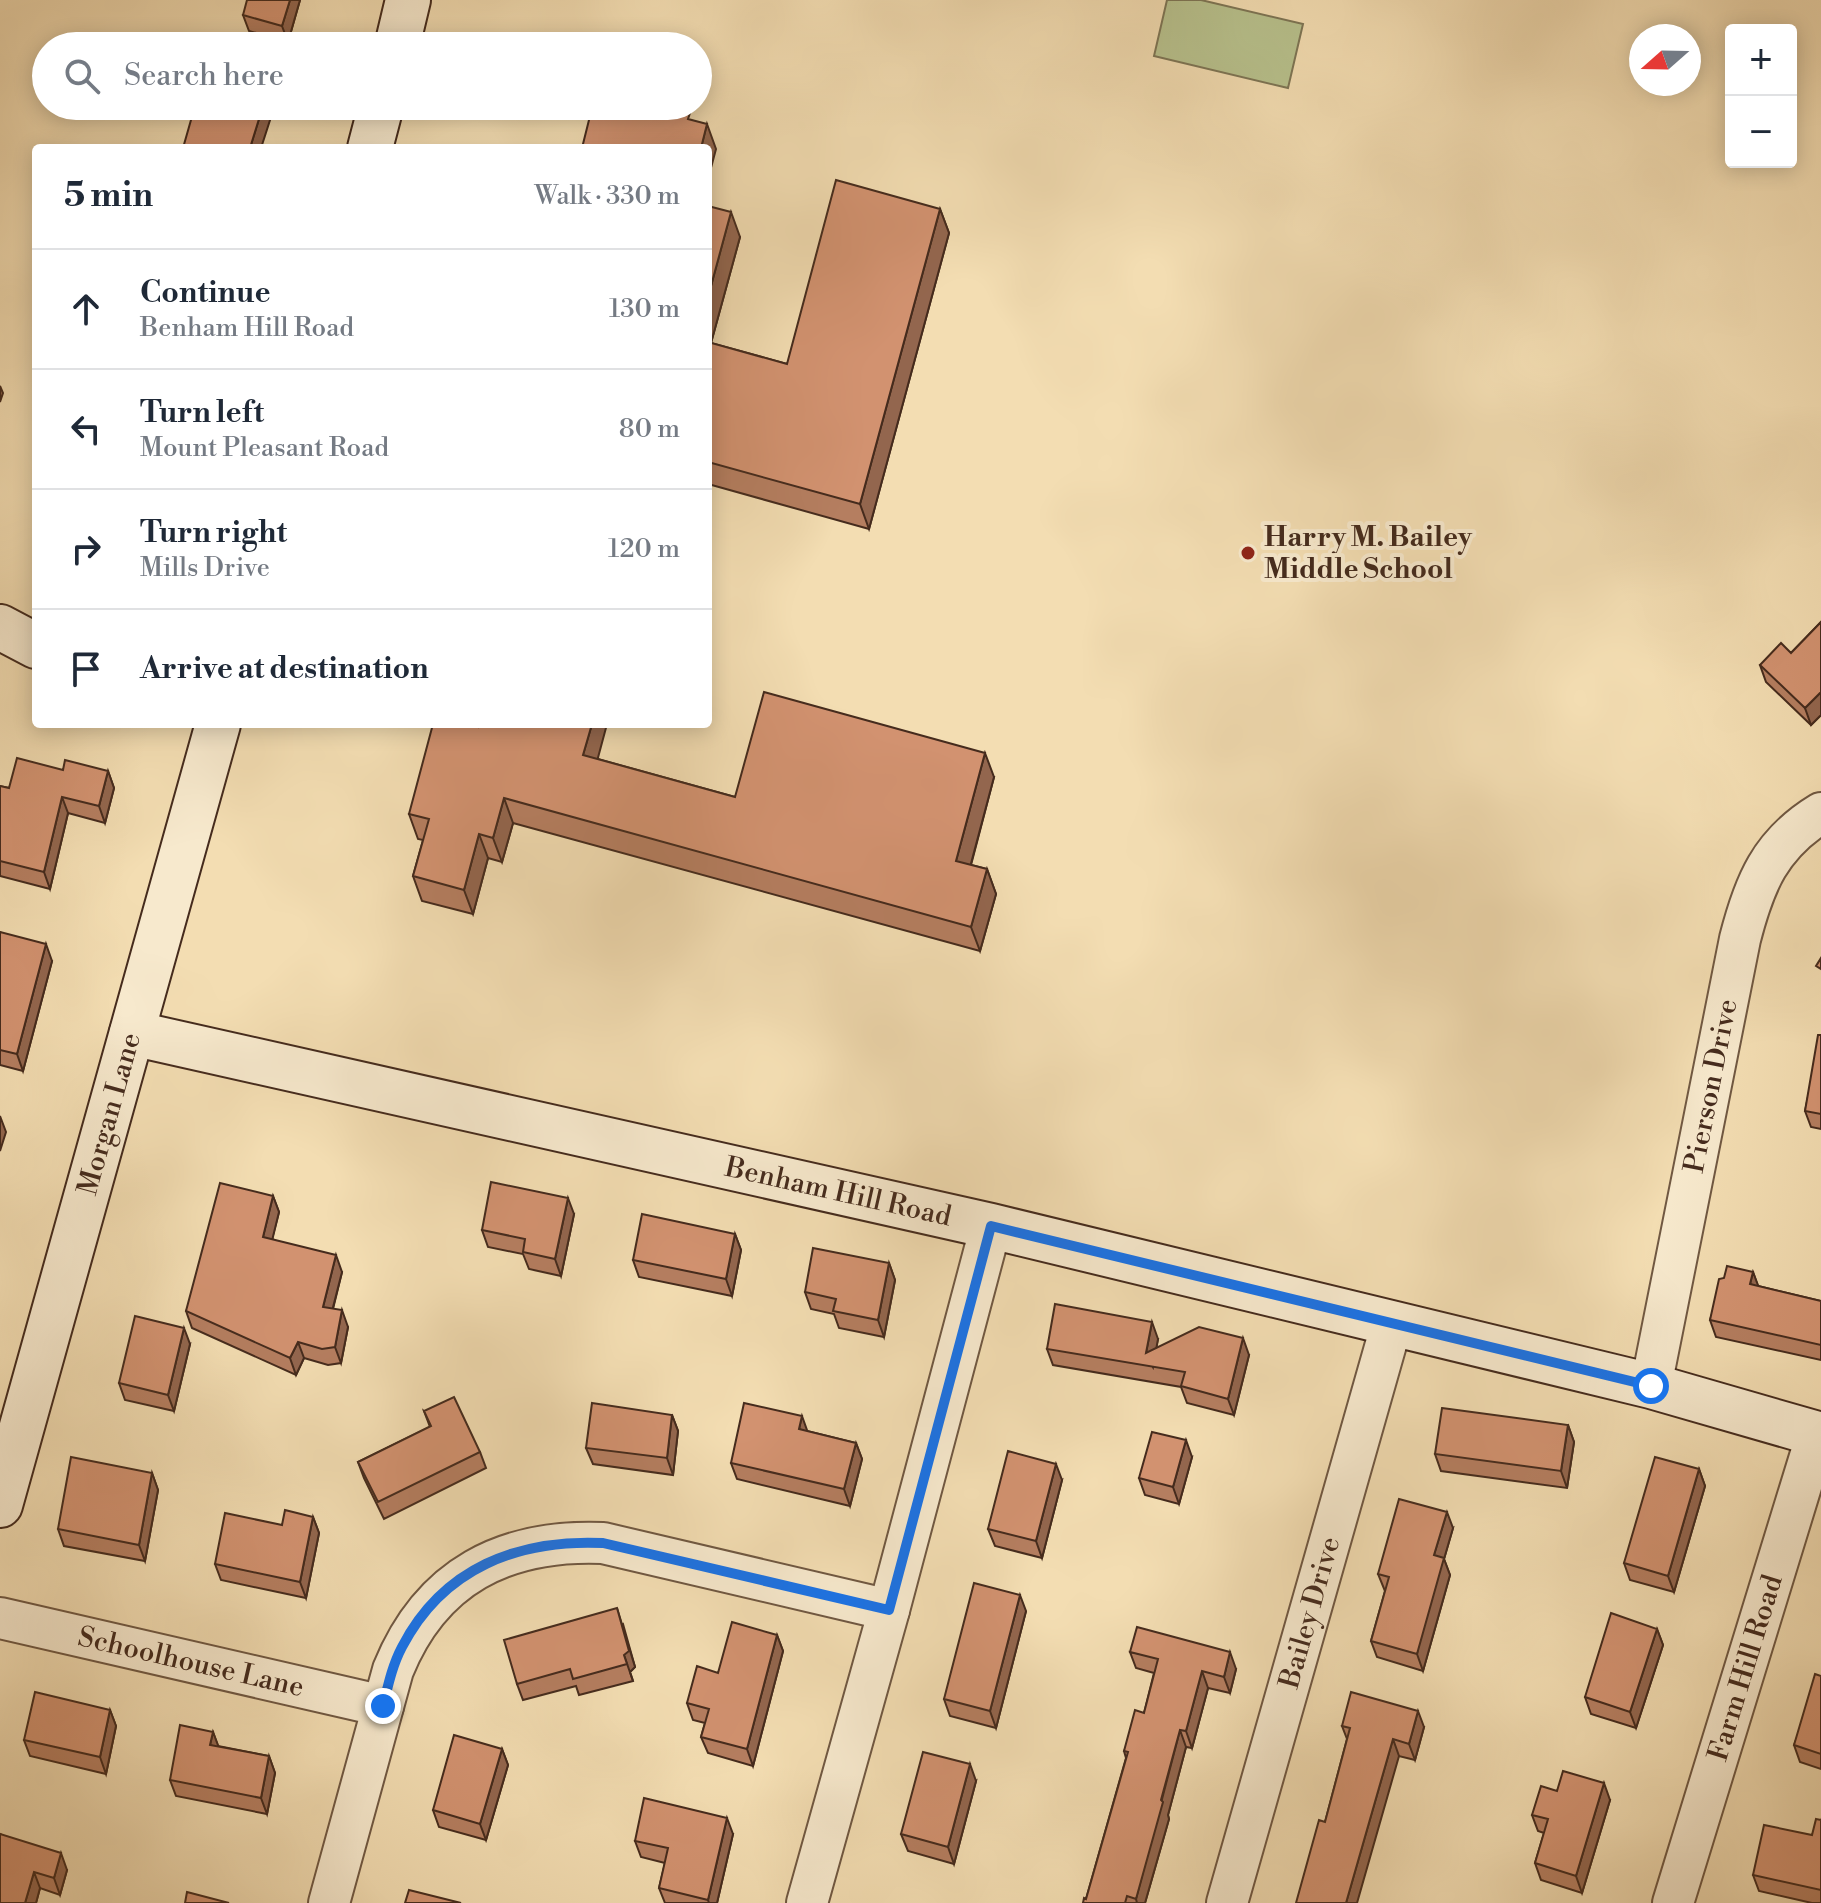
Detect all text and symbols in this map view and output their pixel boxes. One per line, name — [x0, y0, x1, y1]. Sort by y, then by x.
north arrow — [1629, 24, 1701, 96]
map controls — [1725, 24, 1797, 168]
button: + — [1725, 24, 1797, 96]
search box — [32, 32, 712, 120]
icon: search — [60, 54, 104, 98]
text: Search here — [124, 57, 284, 95]
button: − — [1725, 96, 1797, 168]
text: 5 min — [64, 175, 153, 217]
text: Walk · 330 m — [535, 180, 680, 212]
text: Continue — [140, 274, 271, 312]
icon: ahead — [64, 287, 108, 331]
text: 130 m — [609, 293, 680, 325]
text: Benham Hill Road — [140, 312, 354, 344]
text: Turn left — [140, 394, 264, 432]
icon: left — [64, 407, 108, 451]
text: 80 m — [619, 413, 680, 445]
text: Mount Pleasant Road — [140, 432, 389, 464]
text: Turn right — [140, 514, 287, 552]
place label: Harry M. Bailey Middle School — [1264, 520, 1473, 587]
icon: right — [64, 527, 108, 571]
text: 120 m — [608, 533, 680, 565]
marker: Harry M. Bailey Middle School — [1239, 544, 1257, 562]
text: Mills Drive — [140, 552, 270, 584]
icon: arrive — [64, 647, 108, 691]
text: Arrive at destination — [140, 650, 429, 688]
street label: Pierson Drive — [1676, 996, 1745, 1176]
street label: Morgan Lane — [70, 1029, 148, 1199]
street label: Benham Hill Road — [721, 1149, 955, 1234]
route start — [1633, 1368, 1669, 1404]
street label: Bailey Drive — [1271, 1533, 1348, 1693]
street label: Farm Hill Road — [1700, 1570, 1790, 1765]
street label: Schoolhouse Lane — [75, 1619, 307, 1705]
route end — [365, 1688, 401, 1724]

